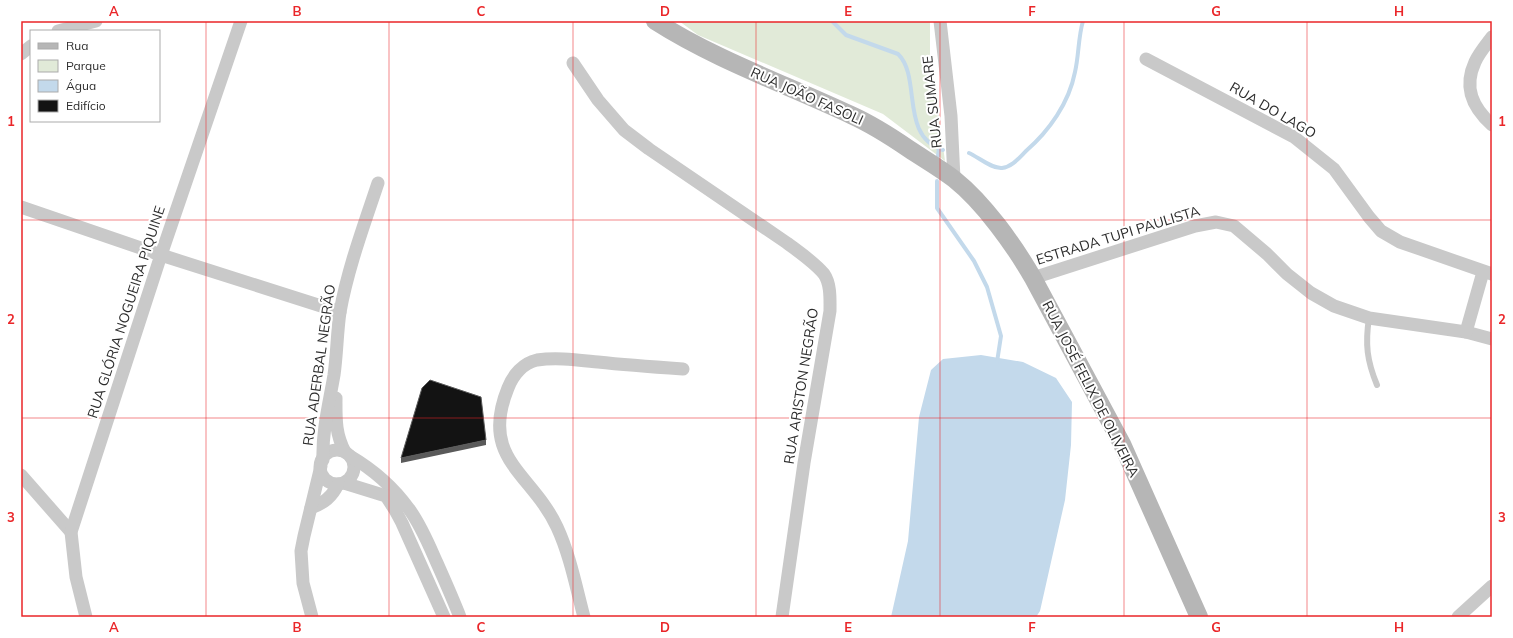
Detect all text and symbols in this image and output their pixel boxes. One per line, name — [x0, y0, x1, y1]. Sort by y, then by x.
text: A — [109, 3, 119, 19]
text: B — [293, 3, 302, 19]
text: C — [477, 3, 486, 19]
text: D — [660, 3, 670, 19]
text: E — [844, 3, 852, 19]
text: F — [1028, 3, 1036, 19]
text: G — [1211, 3, 1221, 19]
text: H — [1394, 3, 1404, 19]
legend — [30, 30, 160, 122]
text: Rua — [66, 38, 88, 53]
street label: RUA SUMARE — [918, 55, 946, 149]
text: Parque — [66, 58, 106, 73]
street label: RUA JOÃO FASOLI — [748, 63, 866, 129]
text: Água — [66, 78, 96, 93]
street label: RUA DO LAGO — [1226, 78, 1320, 142]
text: Edifício — [66, 98, 106, 113]
text: 1 — [7, 113, 15, 129]
text: 1 — [1498, 113, 1506, 129]
street label: ESTRADA TUPI PAULISTA — [1034, 201, 1203, 268]
street label: RUA GLÓRIA NOGUEIRA PIQUINE — [83, 203, 169, 421]
street label: RUA ADERBAL NEGRÃO — [299, 283, 339, 447]
street label: RUA JOSÉ FELIX DE OLIVEIRA — [1039, 298, 1144, 481]
street label: RUA ARISTON NEGRÃO — [780, 307, 822, 465]
text: 2 — [7, 311, 15, 327]
text: 2 — [1498, 311, 1506, 327]
text: 3 — [7, 509, 15, 525]
text: 3 — [1498, 509, 1506, 525]
text: A — [109, 619, 119, 635]
text: B — [293, 619, 302, 635]
text: C — [477, 619, 486, 635]
text: D — [660, 619, 670, 635]
text: E — [844, 619, 852, 635]
text: F — [1028, 619, 1036, 635]
text: G — [1211, 619, 1221, 635]
text: H — [1394, 619, 1404, 635]

